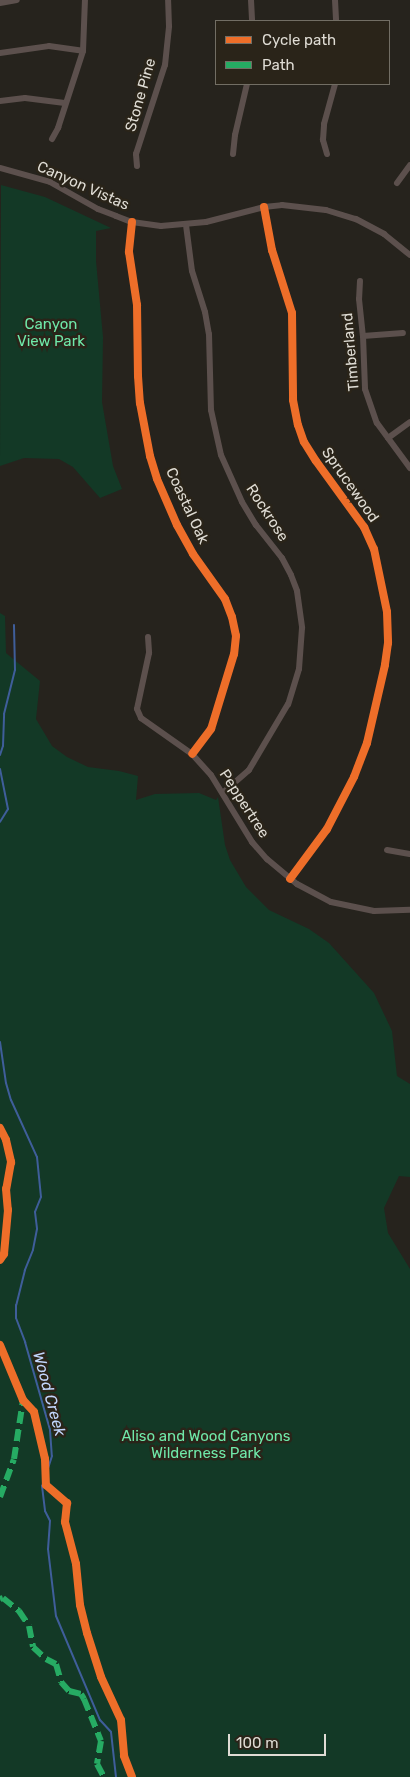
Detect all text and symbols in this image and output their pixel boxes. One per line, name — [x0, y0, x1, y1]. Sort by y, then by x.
legend — [215, 20, 390, 85]
text: Cycle path — [262, 31, 336, 49]
street label: Stone Pine — [122, 56, 160, 134]
text: Path — [262, 56, 295, 74]
street label: Canyon Vistas — [34, 158, 132, 214]
street label: Timberland — [339, 312, 363, 392]
park label: Canyon View Park — [17, 315, 85, 350]
street label: Sprucewood — [318, 444, 382, 526]
street label: Coastal Oak — [161, 465, 213, 547]
street label: Rockrose — [242, 481, 292, 545]
street label: Peppertree — [215, 766, 273, 842]
water label: Wood Creek — [28, 1350, 70, 1438]
park label: Aliso and Wood Canyons Wilderness Park — [121, 1427, 291, 1462]
scale bar — [230, 1724, 328, 1756]
text: 100 m — [236, 1734, 278, 1752]

